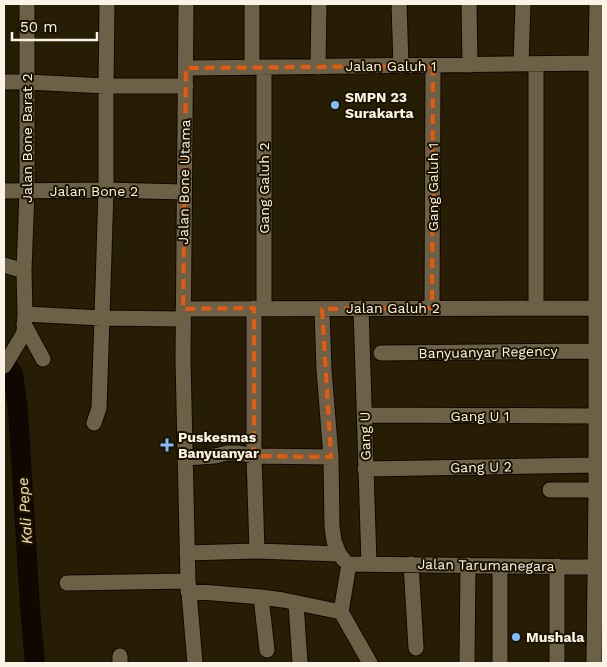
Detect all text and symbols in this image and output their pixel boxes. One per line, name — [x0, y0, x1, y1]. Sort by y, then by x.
scale bar — [12, 10, 98, 42]
text: 50 m — [20, 18, 57, 36]
street label: Jalan Galuh 1 — [346, 58, 436, 74]
street label: Jalan Bone Barat 2 — [19, 73, 35, 203]
place label: SMPN 23 Surakarta — [345, 89, 415, 121]
marker: SMPN 23 Surakarta — [329, 99, 341, 111]
street label: Jalan Bone Utama — [175, 119, 193, 245]
street label: Gang Galuh 2 — [256, 142, 272, 234]
street label: Gang Galuh 1 — [425, 143, 441, 231]
street label: Jalan Bone 2 — [50, 183, 138, 199]
street label: Jalan Galuh 2 — [346, 300, 440, 316]
street label: Banyuanyar Regency — [418, 343, 558, 361]
street label: Gang U 1 — [451, 408, 509, 424]
street label: Gang U — [357, 411, 373, 461]
place label: Puskesmas Banyuanyar — [178, 429, 259, 461]
marker: Puskesmas Banyuanyar — [160, 438, 174, 452]
street label: Gang U 2 — [450, 458, 512, 476]
water label: Kali Pepe — [14, 477, 36, 545]
street label: Jalan Tarumanegara — [417, 556, 555, 574]
place label: Mushala — [526, 629, 585, 645]
marker: Mushala — [510, 631, 522, 643]

